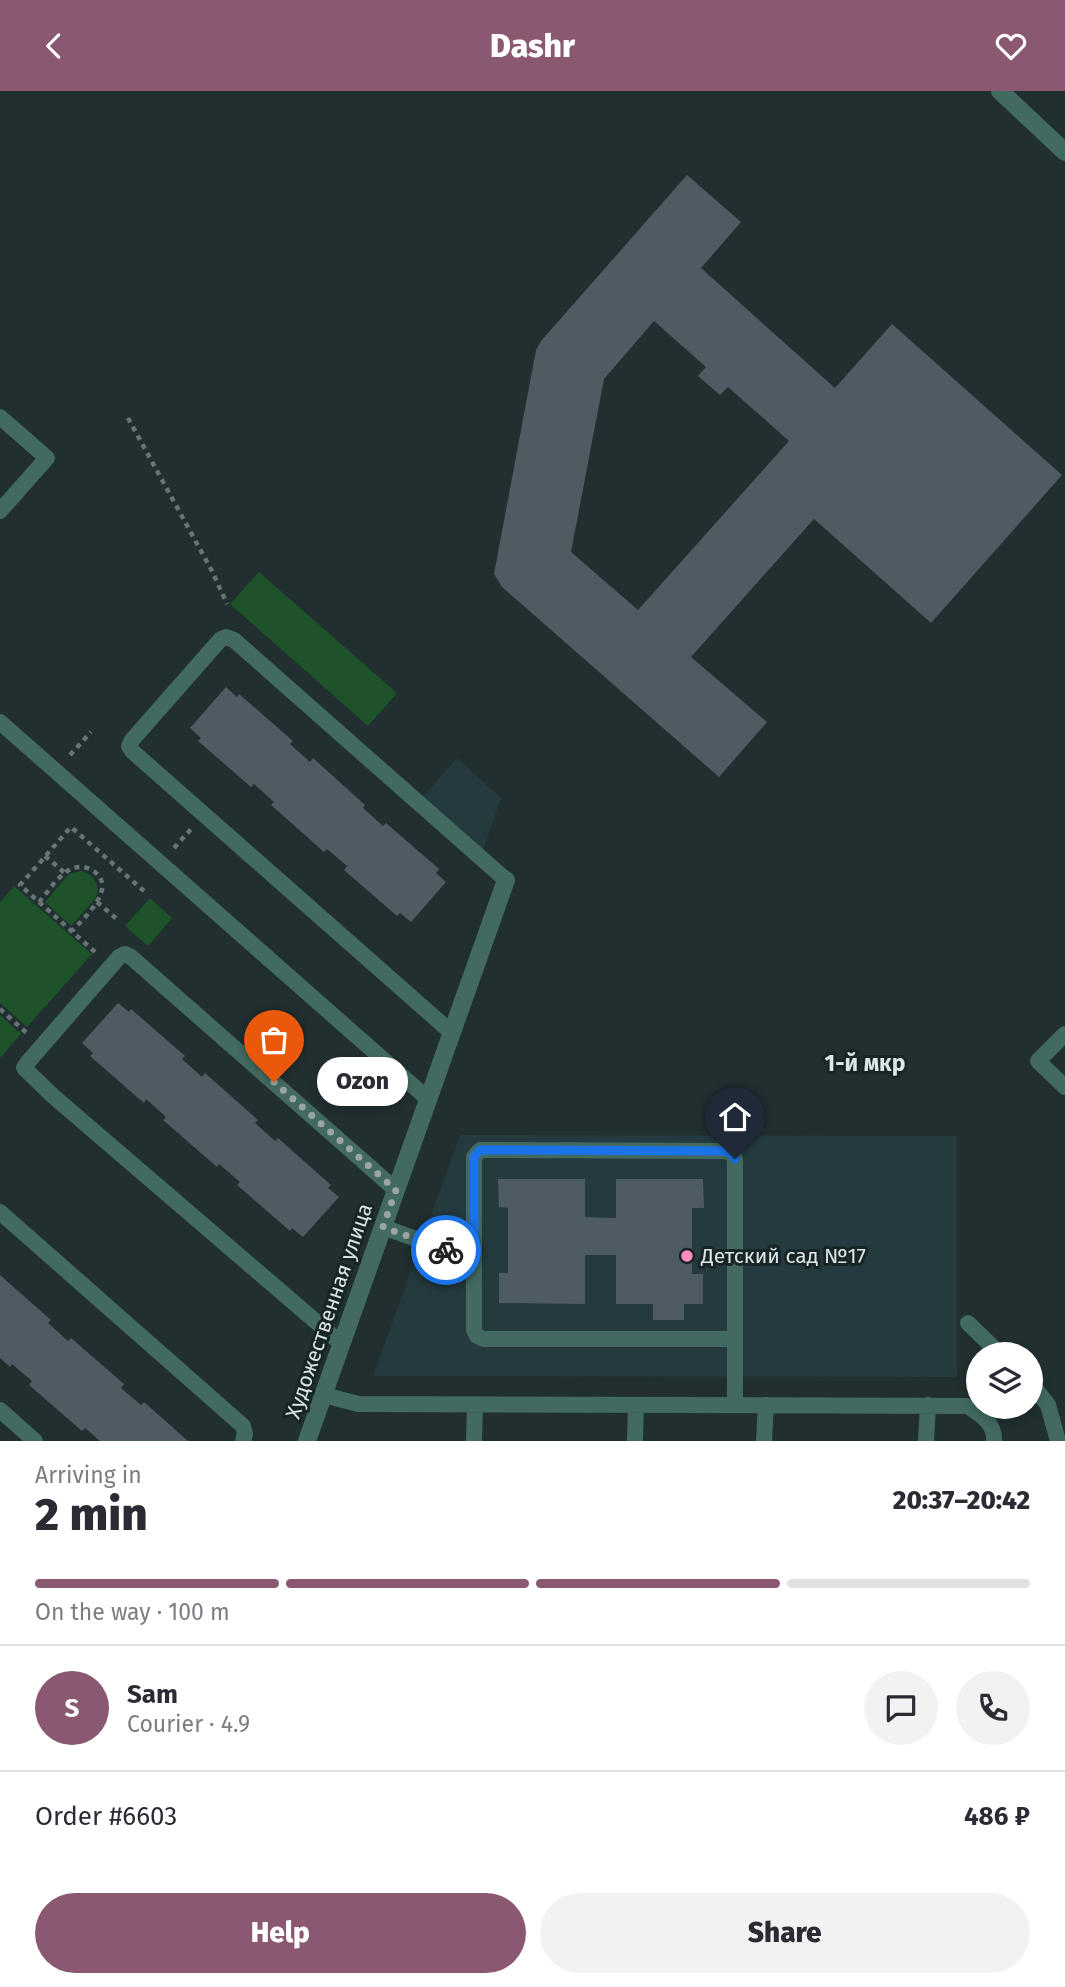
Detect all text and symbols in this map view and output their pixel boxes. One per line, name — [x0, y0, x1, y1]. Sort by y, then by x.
icon: back — [35, 27, 73, 65]
text: Dashr — [490, 27, 575, 65]
icon: heart — [992, 27, 1030, 65]
pin — [244, 1010, 304, 1082]
icon: bag — [255, 1021, 293, 1059]
district label: 1-й мкр — [825, 1049, 905, 1077]
callout: Ozon — [316, 1058, 407, 1107]
text: Ozon — [336, 1067, 389, 1095]
pin — [705, 1087, 765, 1159]
icon: home — [716, 1098, 754, 1136]
street label: Художественная улица — [280, 1200, 378, 1422]
courier — [411, 1215, 481, 1285]
icon: bike — [427, 1231, 465, 1269]
place label: Детский сад №17 — [700, 1243, 866, 1269]
marker: Детский сад №17 — [679, 1248, 695, 1264]
map controls — [966, 1342, 1043, 1419]
button: layers — [966, 1342, 1043, 1419]
text: Arriving in — [35, 1461, 142, 1489]
text: 20:37–20:42 — [893, 1485, 1030, 1516]
text: 2 min — [35, 1487, 148, 1542]
text: On the way · 100 m — [35, 1598, 230, 1626]
button: chat — [864, 1671, 938, 1745]
button: phone — [956, 1671, 1030, 1745]
text: Sam — [127, 1679, 178, 1710]
text: S — [65, 1693, 79, 1724]
text: Courier · 4.9 — [127, 1710, 250, 1738]
text: Order #6603 — [35, 1801, 177, 1832]
text: 486 ₽ — [964, 1801, 1030, 1832]
button: Help — [35, 1893, 526, 1973]
button: Share — [540, 1893, 1030, 1973]

